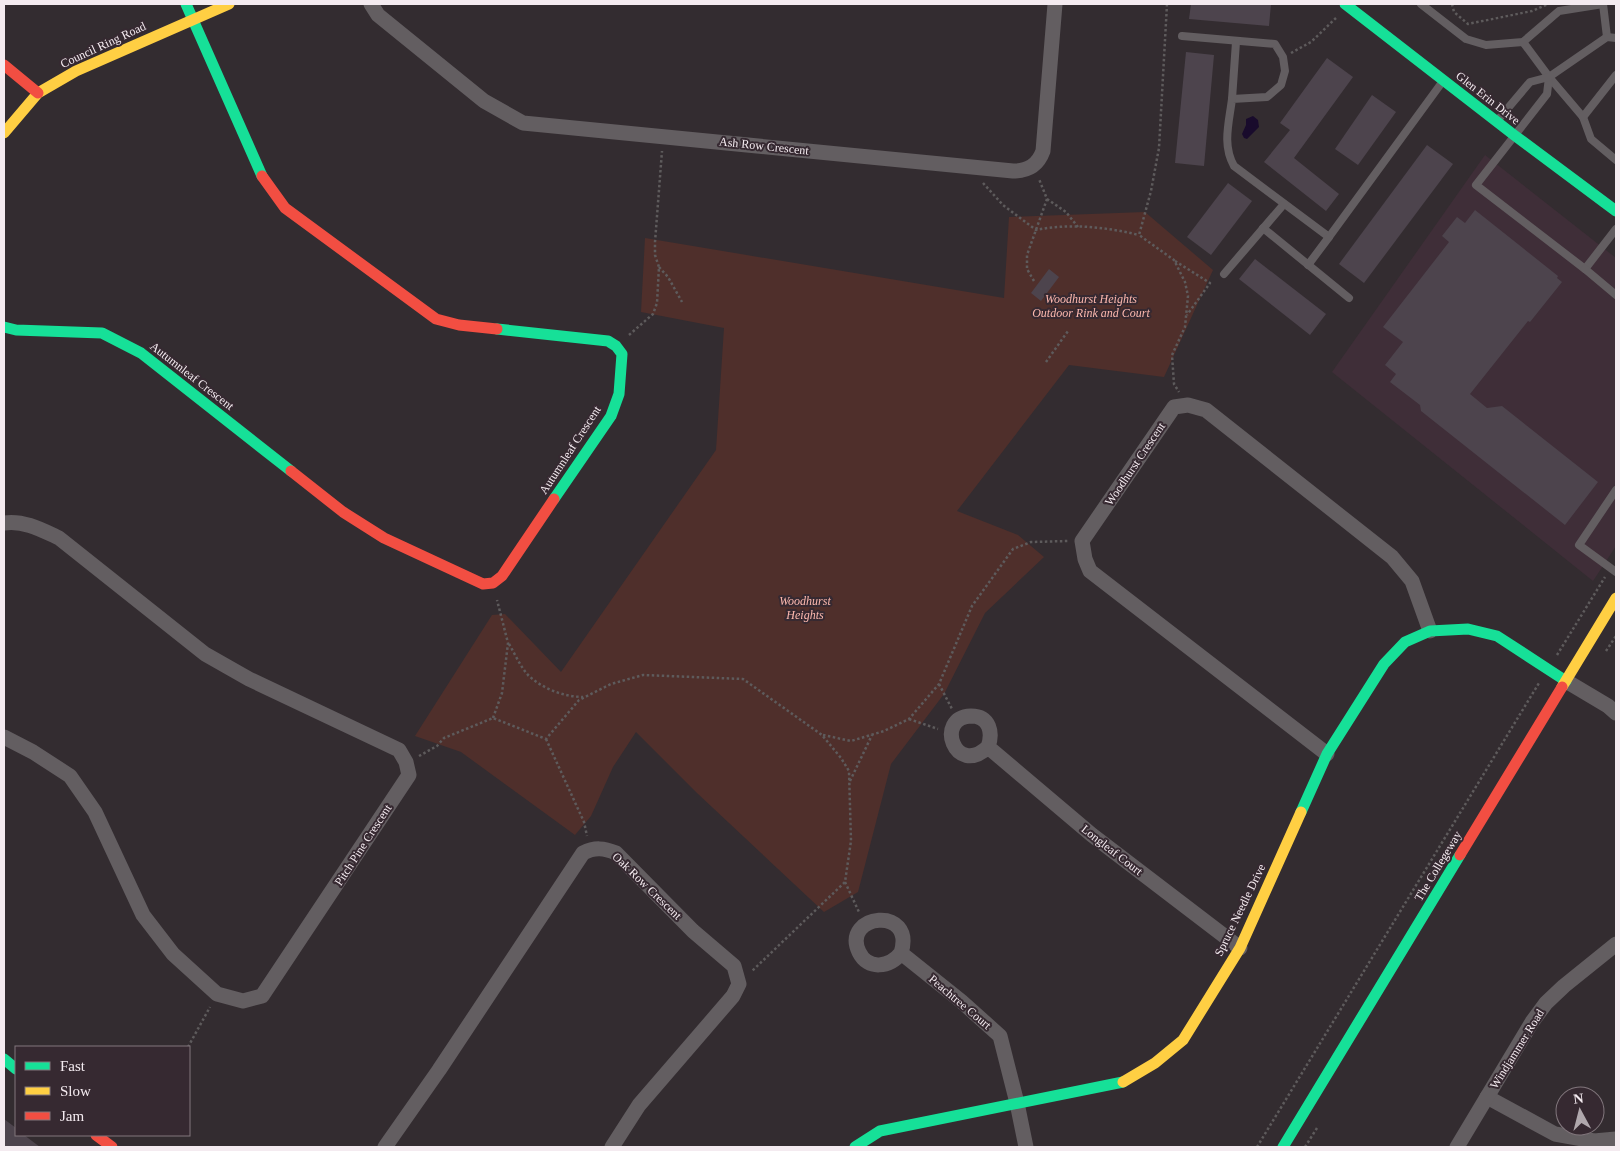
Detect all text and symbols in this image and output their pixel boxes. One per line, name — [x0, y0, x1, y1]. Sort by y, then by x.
street label: Council Ring Road — [58, 19, 148, 71]
street label: Glen Erin Drive — [1453, 69, 1523, 127]
street label: Ash Row Crescent — [719, 134, 810, 158]
park label: Woodhurst Heights Outdoor Rink and Court — [1032, 292, 1150, 320]
street label: Autumnleaf Crescent — [147, 339, 237, 413]
street label: Autumnleaf Crescent — [536, 403, 604, 497]
street label: Woodhurst Crescent — [1102, 419, 1168, 508]
park label: Woodhurst Heights — [779, 594, 831, 622]
street label: Pitch Pine Crescent — [332, 801, 395, 888]
street label: Longleaf Court — [1079, 822, 1146, 879]
street label: The Collegeway — [1412, 829, 1464, 903]
street label: Oak Row Crescent — [610, 849, 685, 923]
street label: Spruce Needle Drive — [1212, 862, 1268, 958]
street label: Peachtree Court — [926, 972, 994, 1033]
street label: Windjammer Road — [1487, 1007, 1547, 1091]
legend — [15, 1046, 190, 1136]
text: Fast — [60, 1058, 86, 1074]
text: Slow — [60, 1083, 91, 1099]
north arrow — [1555, 1086, 1605, 1136]
text: N — [1573, 1091, 1584, 1107]
text: Jam — [60, 1108, 84, 1124]

